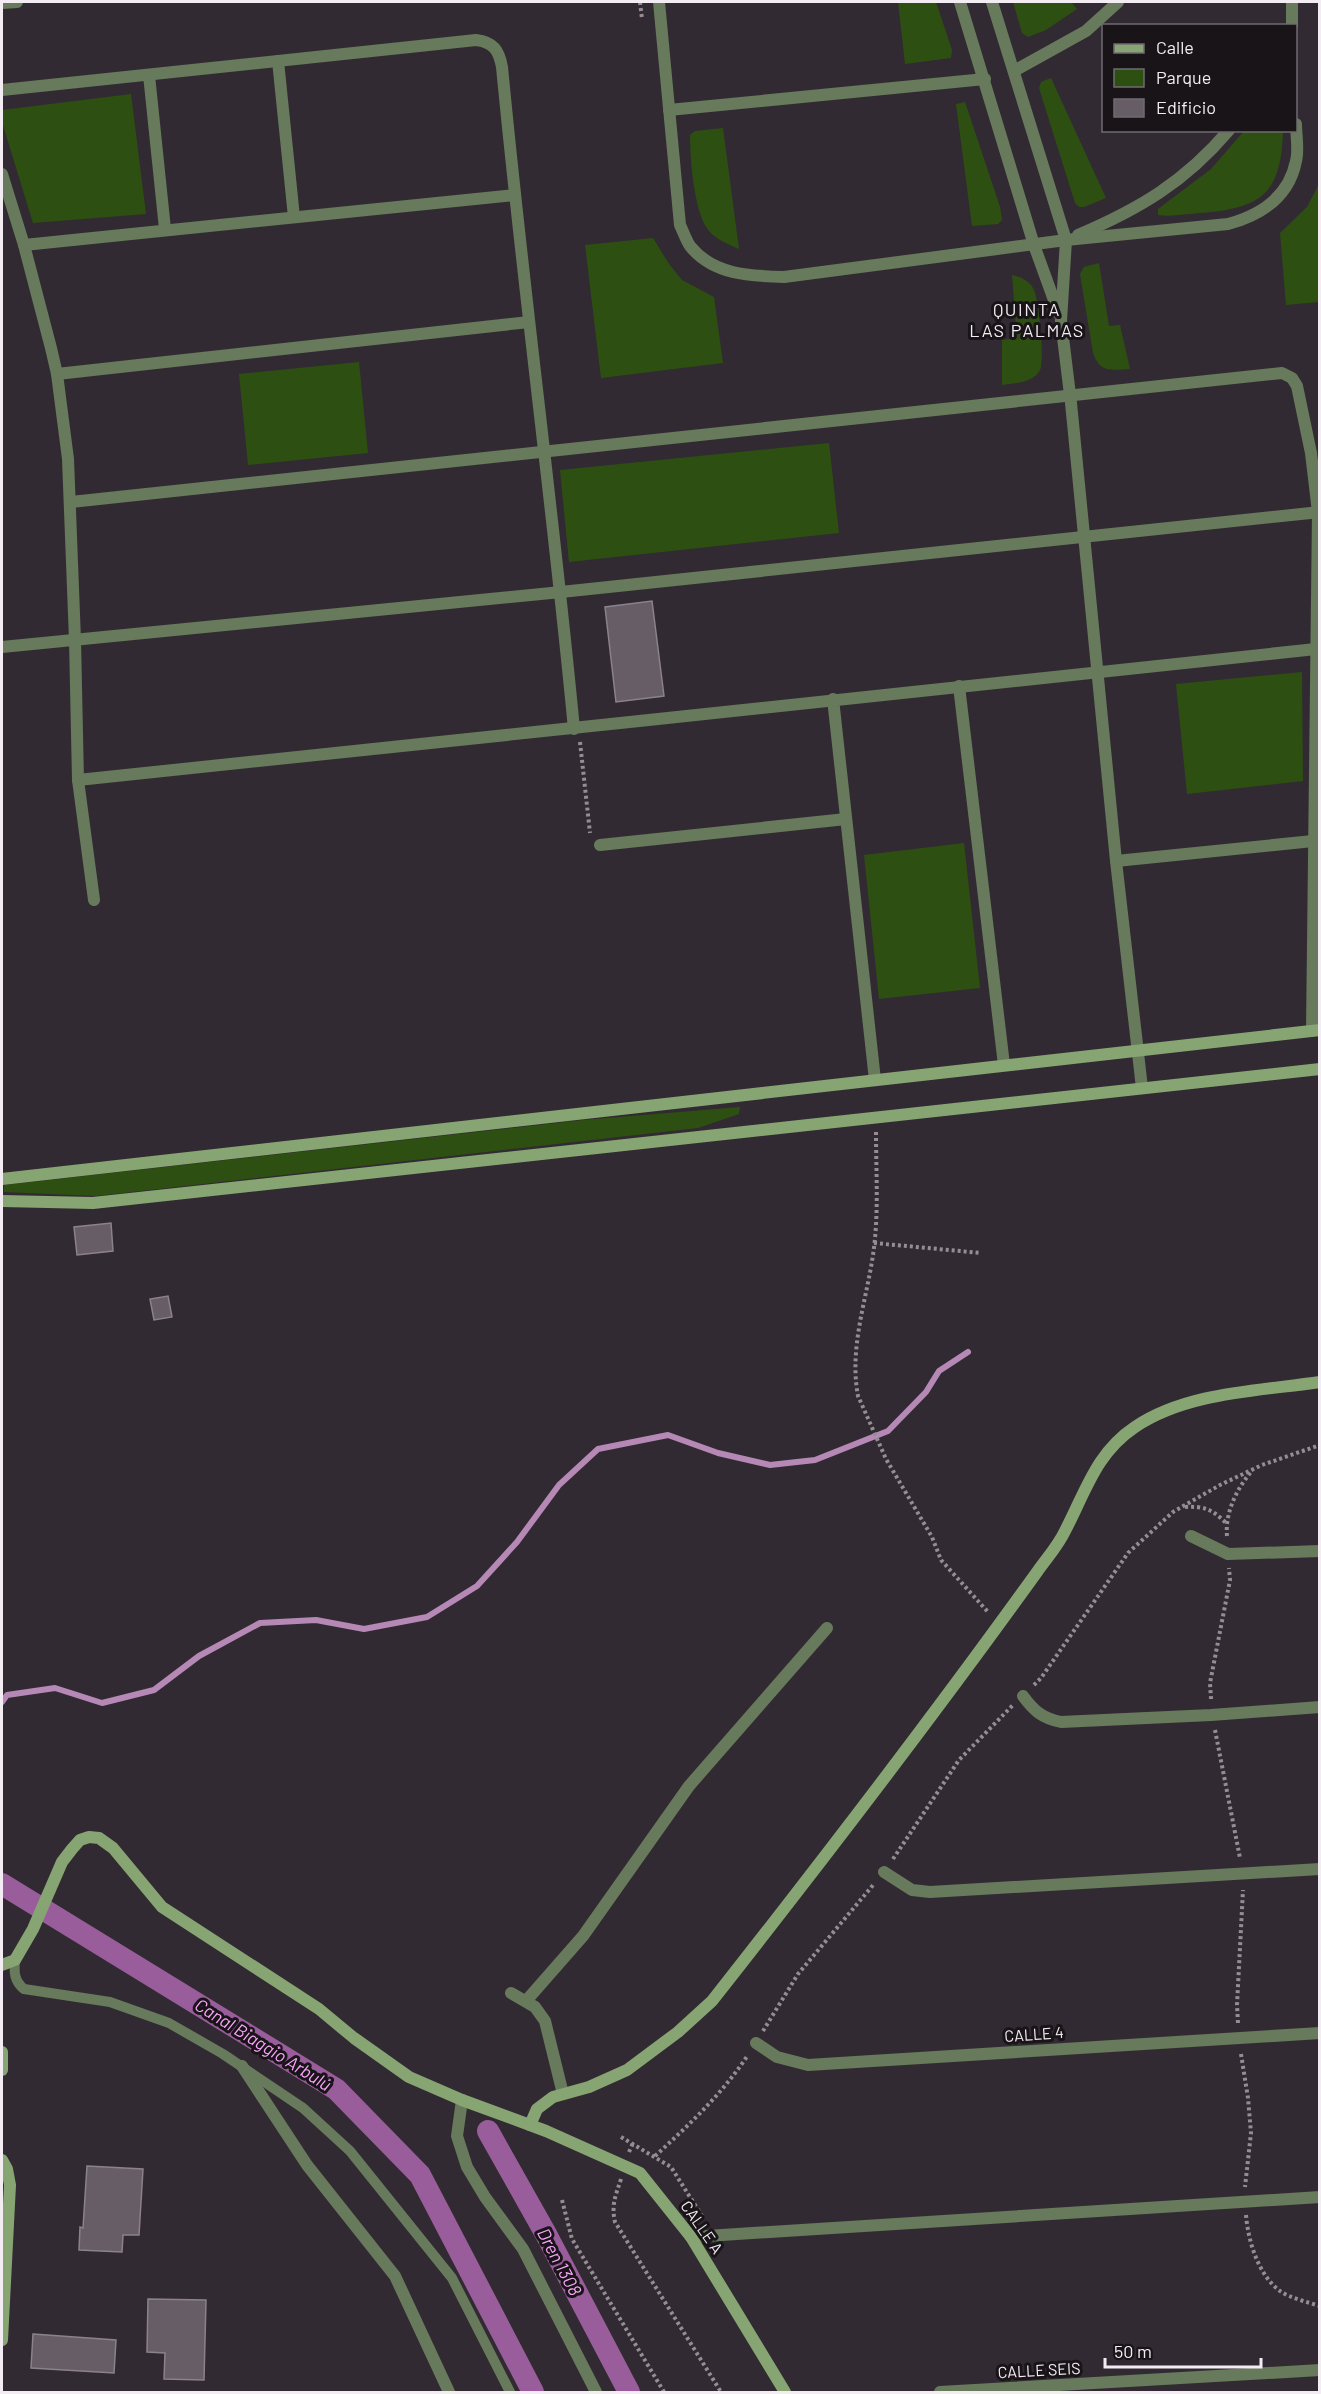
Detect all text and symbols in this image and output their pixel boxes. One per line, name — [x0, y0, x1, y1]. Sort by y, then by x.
legend — [1102, 24, 1297, 132]
text: Calle — [1156, 36, 1194, 58]
text: Parque — [1156, 66, 1211, 88]
text: Edificio — [1156, 96, 1216, 118]
district label: QUINTA LAS PALMAS — [969, 298, 1085, 341]
water label: Canal Biaggio Arbulú — [191, 1993, 336, 2095]
street label: CALLE 4 — [1004, 2022, 1064, 2045]
street label: CALLE A — [677, 2197, 728, 2257]
water label: Dren 1308 — [533, 2224, 587, 2299]
scale bar — [1105, 2331, 1261, 2369]
text: 50 m — [1114, 2340, 1152, 2362]
street label: CALLE SEIS — [997, 2358, 1081, 2381]

